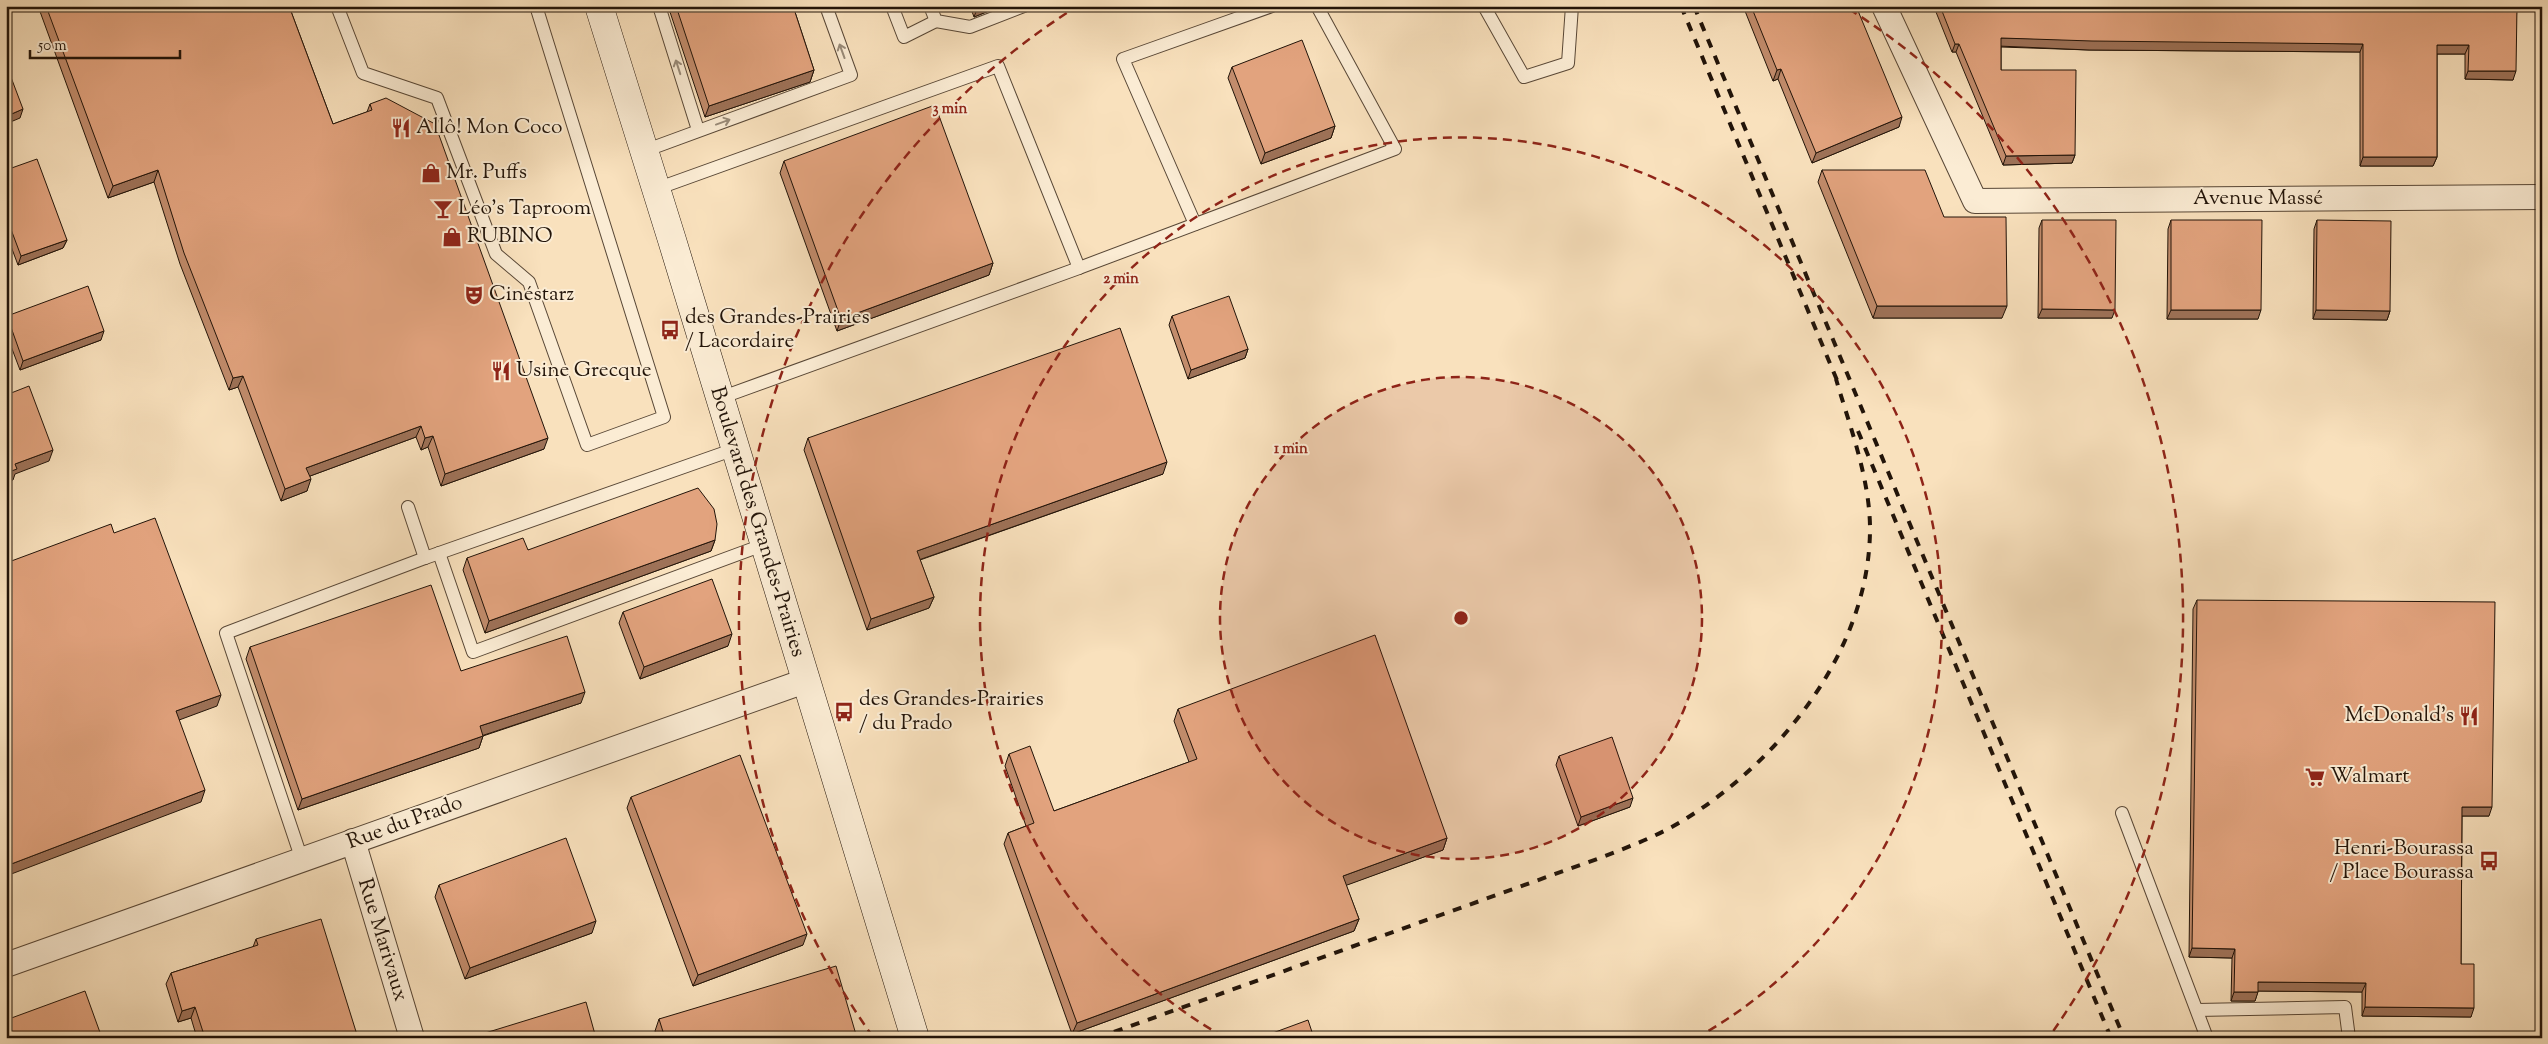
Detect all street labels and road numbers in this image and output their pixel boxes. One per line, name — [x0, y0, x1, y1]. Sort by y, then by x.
street label: Avenue Massé — [2193, 184, 2323, 214]
street label: Boulevard des Grandes-Prairies — [702, 383, 812, 661]
street label: Rue du Prado — [343, 788, 467, 858]
street label: Rue Marivaux — [349, 875, 415, 1005]

